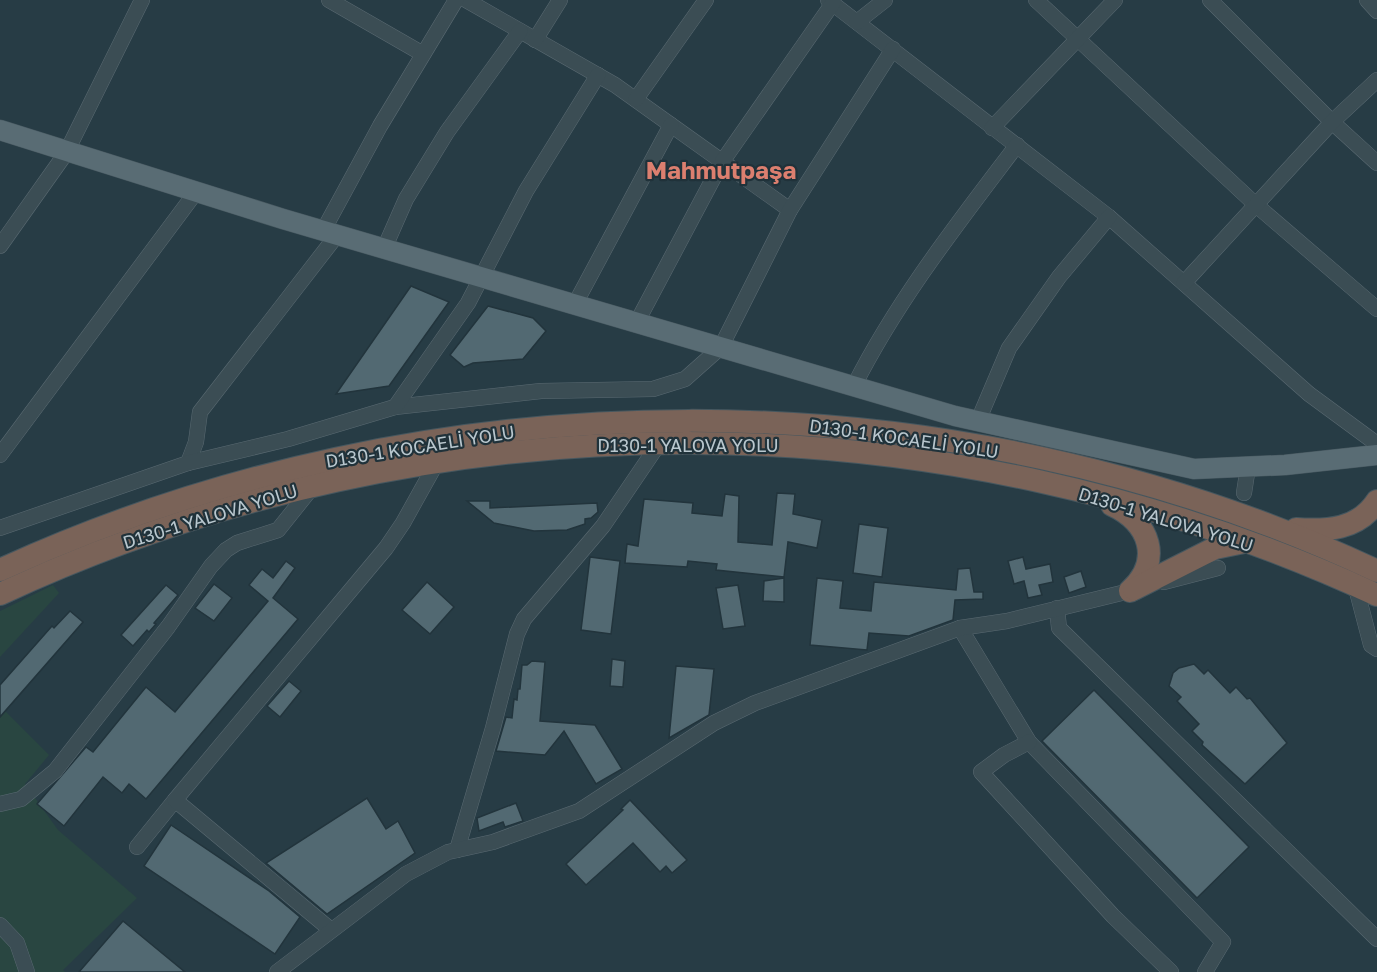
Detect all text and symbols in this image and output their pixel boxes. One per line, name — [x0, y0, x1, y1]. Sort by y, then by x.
district label: Mahmutpaşa — [646, 155, 796, 184]
street label: D130-1 KOCAELİ YOLU — [808, 414, 1000, 462]
street label: D130-1 KOCAELİ YOLU — [324, 420, 516, 472]
street label: D130-1 YALOVA YOLU — [597, 434, 779, 456]
street label: D130-1 YALOVA YOLU — [120, 479, 300, 553]
street label: D130-1 YALOVA YOLU — [1076, 482, 1256, 556]

